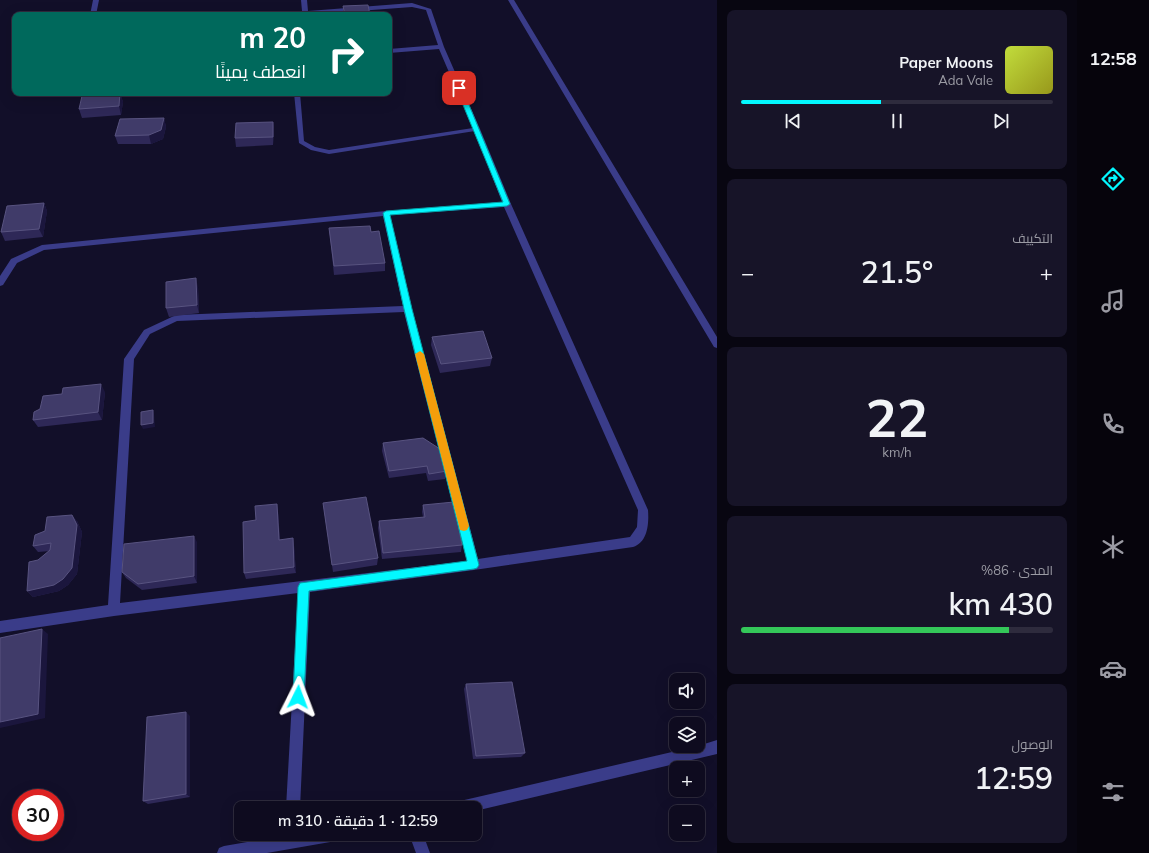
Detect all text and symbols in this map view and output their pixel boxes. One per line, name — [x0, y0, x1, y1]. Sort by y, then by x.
text: 20 m — [240, 20, 306, 55]
icon: right — [320, 28, 372, 80]
text: 12:58 — [1089, 47, 1137, 70]
text: Paper Moons — [899, 53, 993, 72]
text: انعطف يمينًا — [215, 60, 306, 83]
pin — [442, 71, 476, 105]
text: Ada Vale — [938, 72, 993, 88]
icon: arrive — [448, 77, 470, 99]
icon: previous — [782, 110, 804, 132]
icon: pause — [886, 110, 908, 132]
icon: next — [990, 110, 1012, 132]
icon: directions — [1099, 165, 1127, 193]
text: التكييف — [1012, 230, 1053, 246]
text: 21.5° — [861, 253, 933, 291]
text: − — [741, 259, 754, 287]
text: + — [1040, 259, 1053, 287]
icon: music — [1099, 287, 1127, 315]
text: 22 — [866, 385, 928, 450]
icon: phone — [1099, 410, 1127, 438]
text: km/h — [882, 444, 912, 460]
icon: climate — [1099, 533, 1127, 561]
text: المدى · 86% — [981, 562, 1053, 578]
text: 430 km — [948, 585, 1053, 623]
icon: car — [1099, 655, 1127, 683]
map controls — [669, 673, 705, 841]
button: sound — [669, 673, 705, 709]
position arrow — [277, 676, 319, 718]
button: layers — [669, 717, 705, 753]
text: الوصول — [1012, 736, 1053, 752]
text: 12:59 — [974, 759, 1053, 797]
button: + — [669, 761, 705, 797]
icon: filters — [1099, 778, 1127, 806]
speed limit sign: 30 — [12, 789, 64, 841]
button: − — [669, 805, 705, 841]
text: 12:59 · 1 دقيقة · 310 m — [278, 811, 438, 830]

